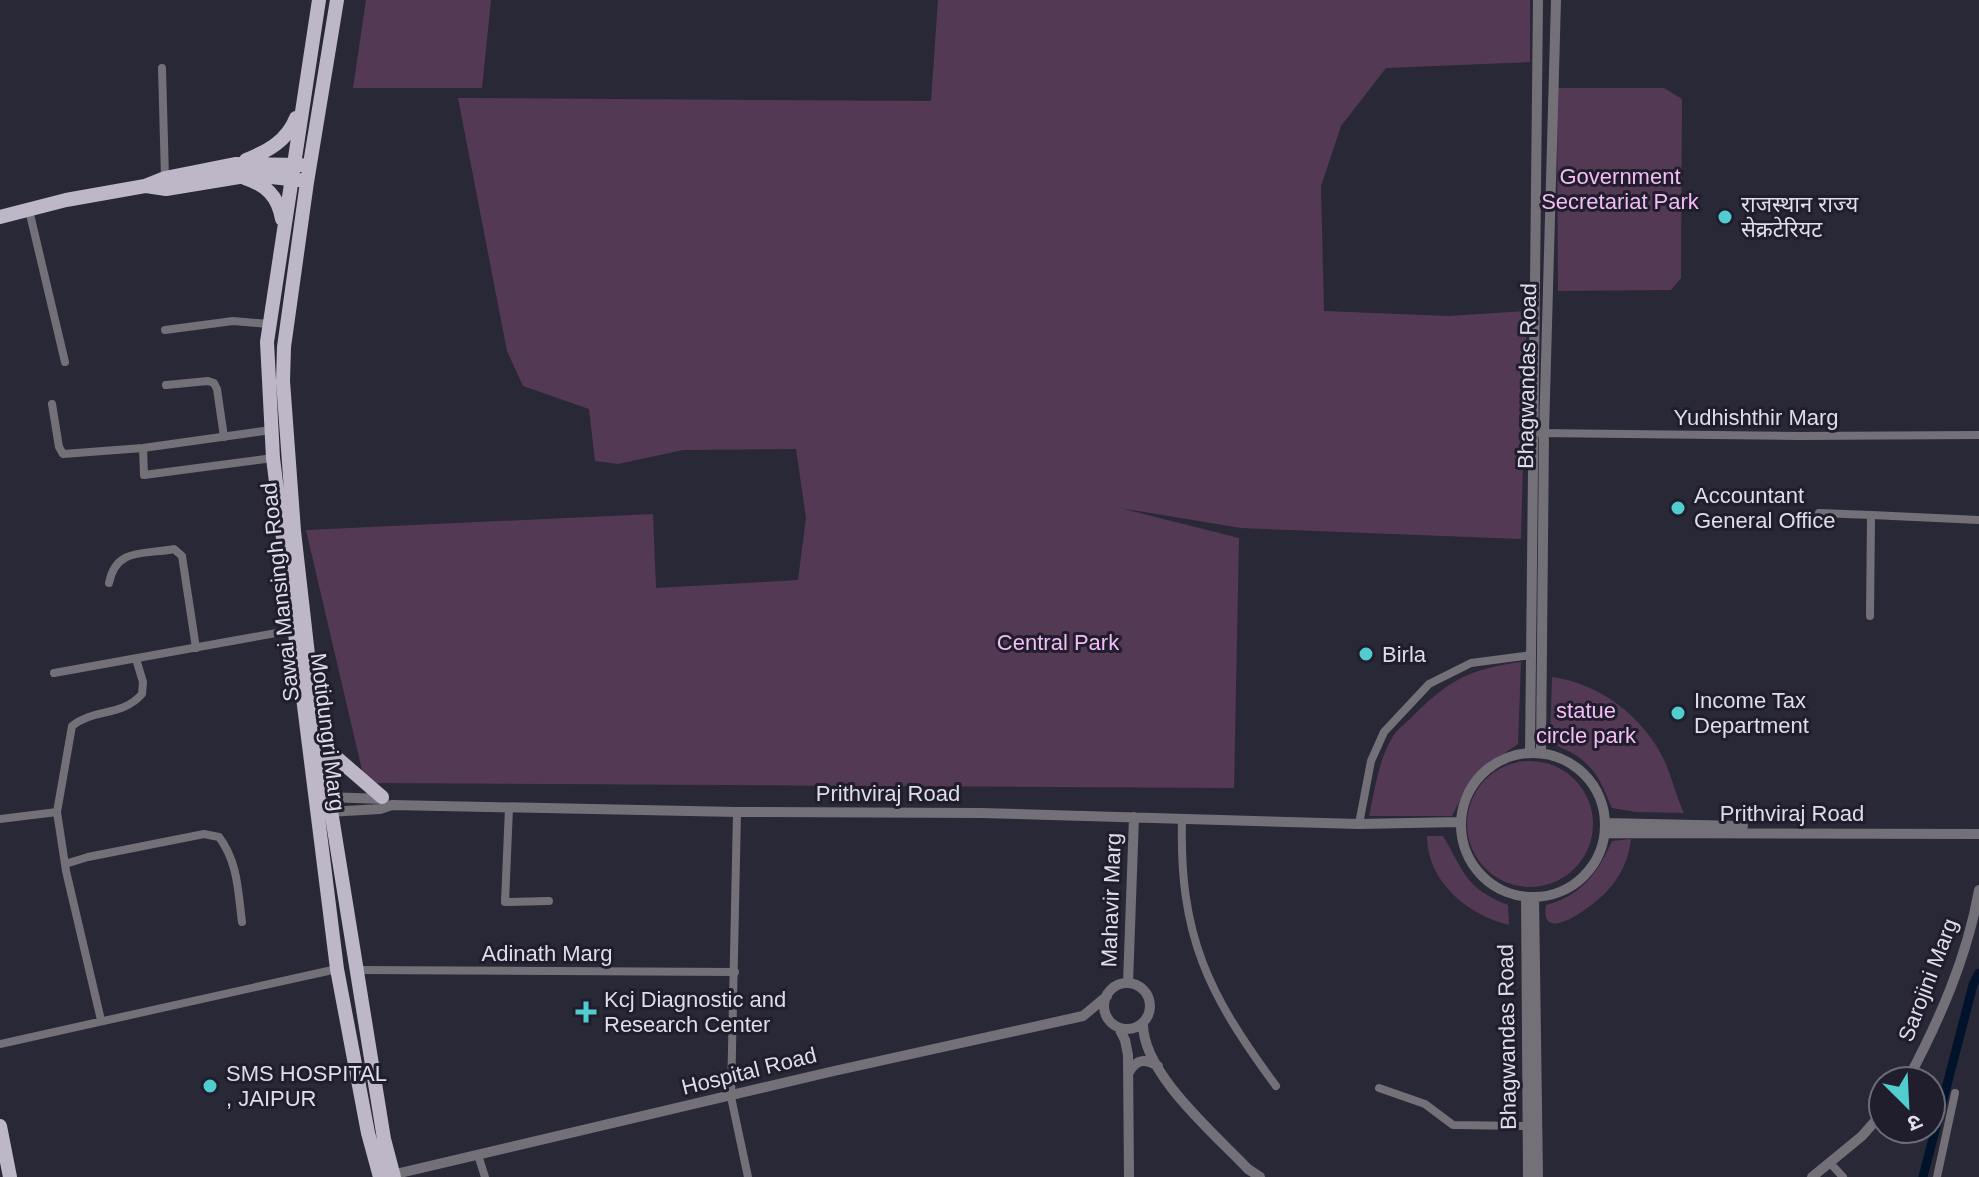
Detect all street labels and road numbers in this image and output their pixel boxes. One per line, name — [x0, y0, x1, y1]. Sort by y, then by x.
street label: Bhagwandas Road — [1513, 283, 1541, 469]
street label: Yudhishthir Marg — [1673, 405, 1839, 430]
street label: Sawai Mansingh Road — [256, 481, 304, 703]
street label: Motidungri Marg — [306, 652, 350, 812]
street label: Prithviraj Road — [816, 781, 960, 806]
street label: Prithviraj Road — [1720, 801, 1864, 826]
street label: Mahavir Marg — [1096, 832, 1126, 968]
street label: Sarojini Marg — [1893, 915, 1963, 1045]
street label: Adinath Marg — [482, 941, 612, 966]
street label: Bhagwandas Road — [1493, 944, 1521, 1130]
street label: Hospital Road — [679, 1042, 819, 1100]

